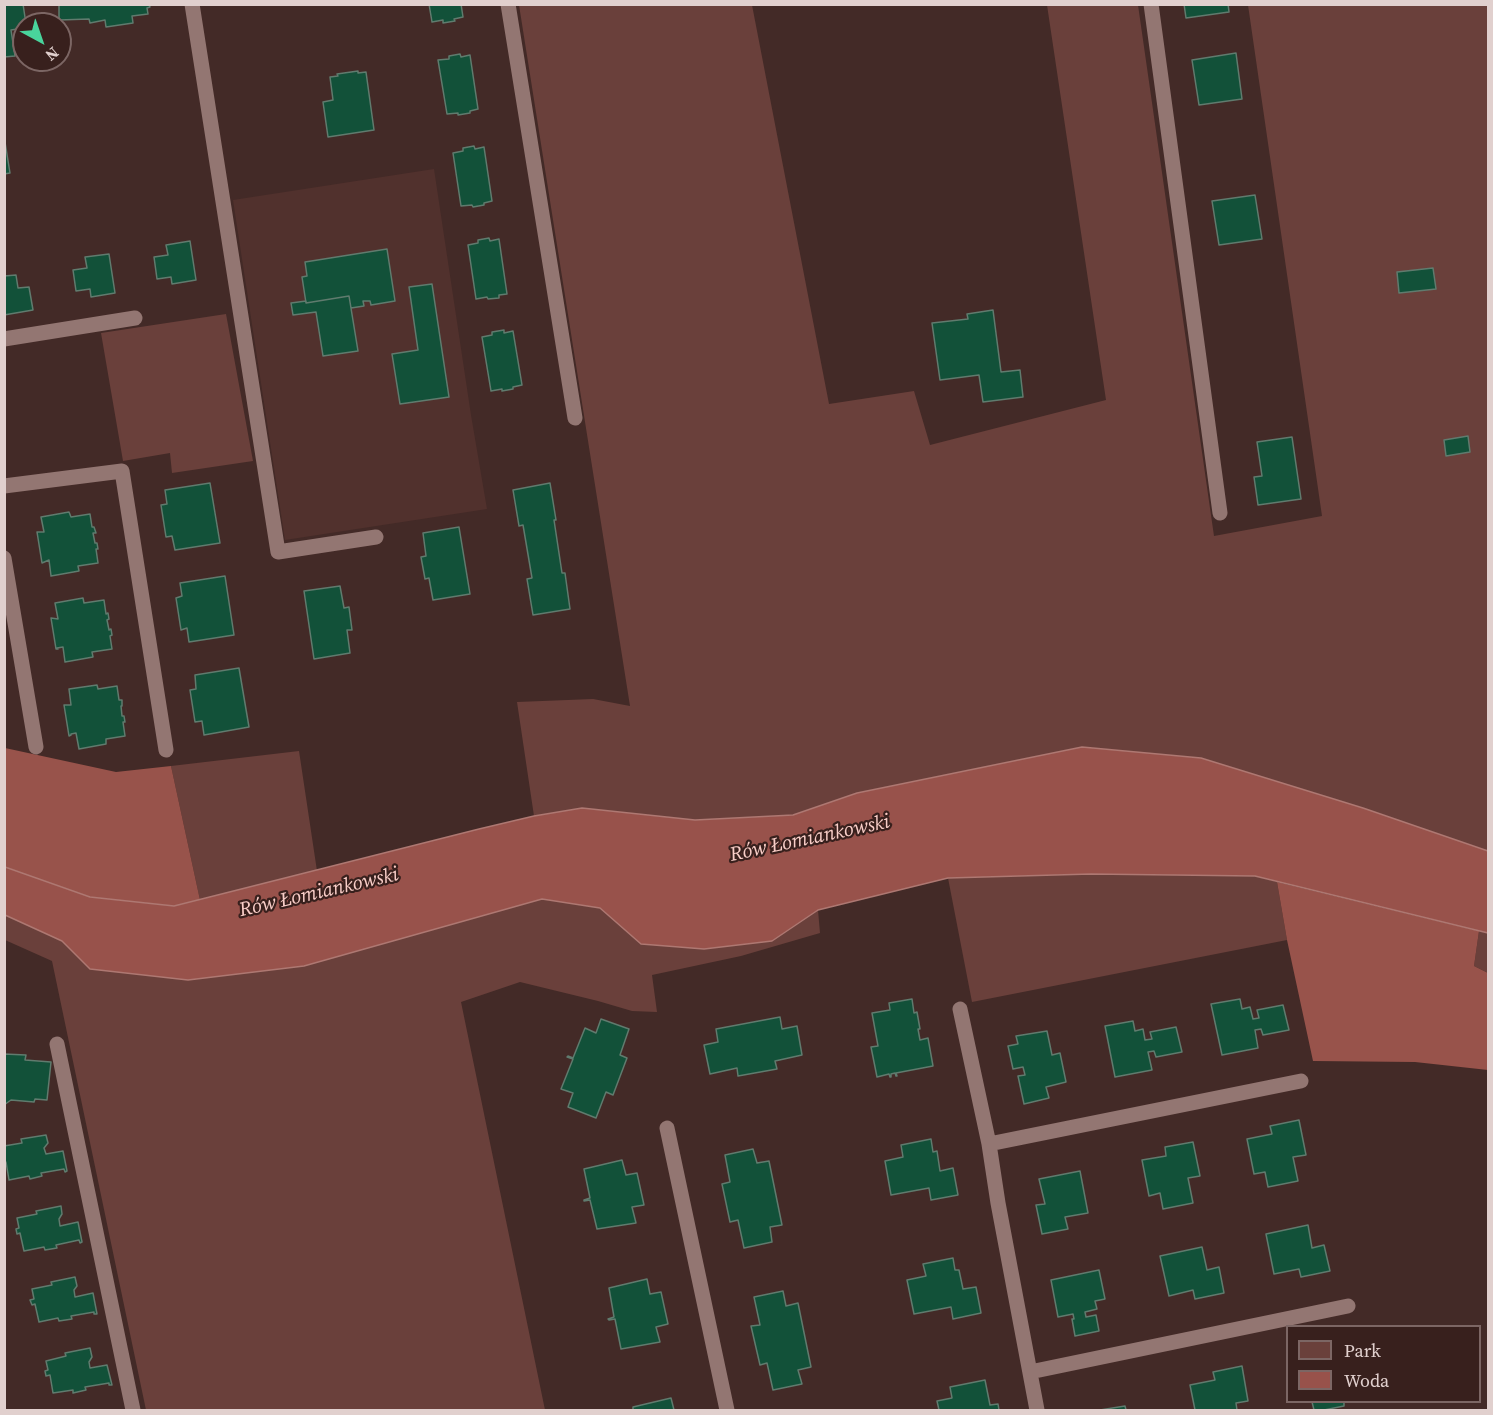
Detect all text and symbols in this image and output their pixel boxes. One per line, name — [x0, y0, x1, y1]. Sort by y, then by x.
north arrow — [12, 12, 72, 72]
text: N — [41, 42, 64, 66]
water label: Rów Łomiankowski — [728, 810, 892, 868]
water label: Rów Łomiankowski — [237, 863, 401, 923]
legend — [1286, 1325, 1481, 1403]
text: Park — [1344, 1338, 1381, 1363]
text: Woda — [1344, 1368, 1389, 1393]

